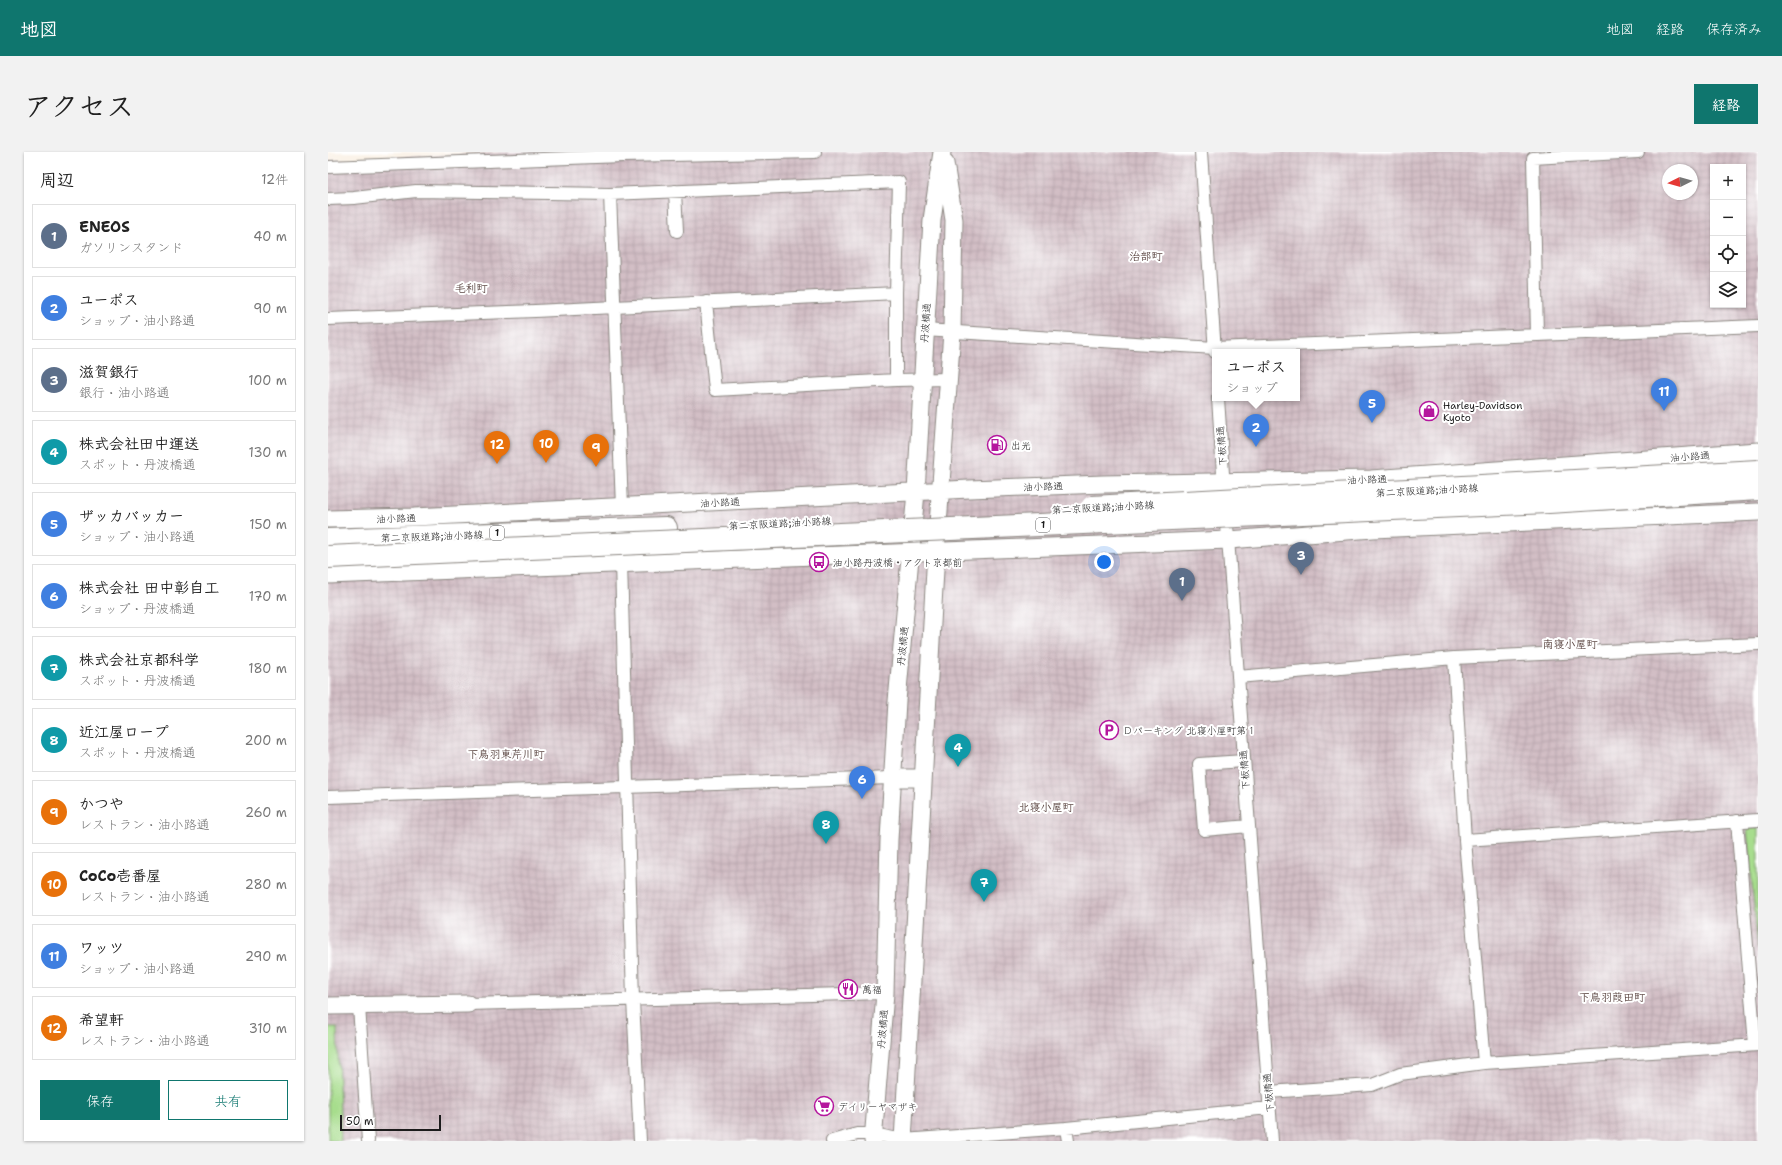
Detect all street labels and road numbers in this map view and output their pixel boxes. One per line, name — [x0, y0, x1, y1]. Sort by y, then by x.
street label: 丹波橋通 — [918, 303, 933, 343]
street label: 下板橋通 — [1214, 426, 1229, 466]
street label: 油小路通 — [1670, 449, 1710, 464]
street label: 油小路通 — [1347, 472, 1387, 487]
street label: 油小路通 — [1023, 479, 1063, 494]
street label: 第二京阪道路;油小路線 — [1375, 481, 1479, 500]
street label: 油小路通 — [700, 495, 740, 510]
street label: 第二京阪道路;油小路線 — [1051, 498, 1155, 517]
street label: 油小路通 — [376, 511, 416, 526]
street label: 第二京阪道路;油小路線 — [728, 514, 832, 533]
road number: 1 — [1036, 518, 1050, 532]
road number: 1 — [490, 526, 504, 540]
street label: 第二京阪道路;油小路線 — [380, 528, 484, 545]
street label: 丹波橋通 — [894, 625, 911, 667]
street label: 下板橋通 — [1237, 750, 1252, 790]
street label: 丹波橋通 — [874, 1009, 891, 1050]
street label: 下板橋通 — [1260, 1072, 1277, 1113]

